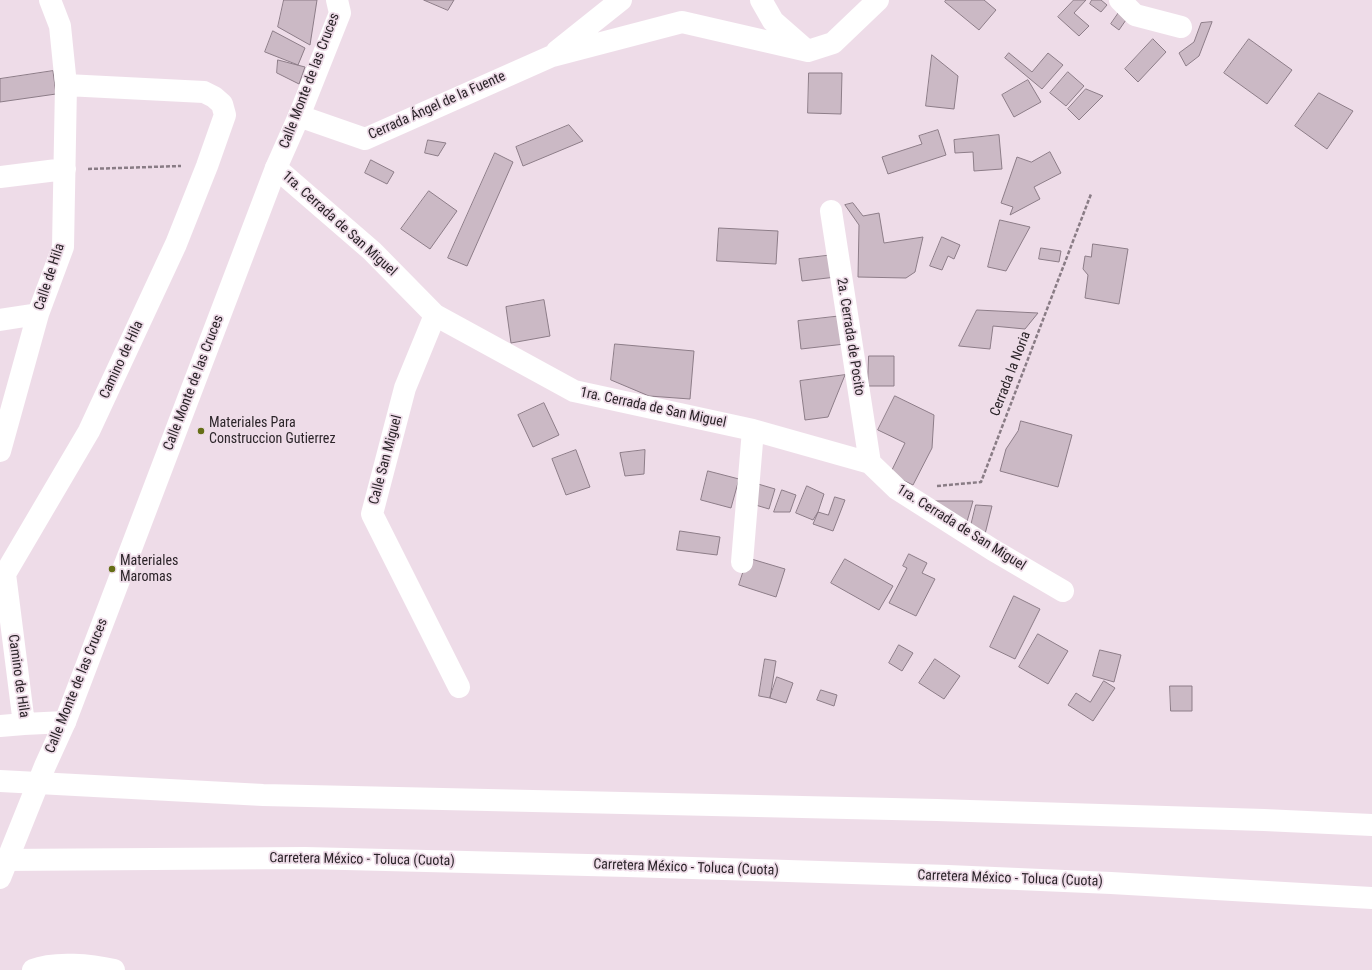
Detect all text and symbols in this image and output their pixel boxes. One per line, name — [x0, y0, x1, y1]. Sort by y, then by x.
street label: Calle Monte de las Cruces — [276, 11, 344, 151]
street label: Cerrada Ángel de la Fuente — [366, 68, 508, 144]
street label: 1ra. Cerrada de San Miguel — [278, 168, 400, 280]
street label: Calle de Hila — [31, 241, 69, 313]
street label: 2a. Cerrada de Pocito — [832, 277, 868, 397]
street label: Calle Monte de las Cruces — [160, 313, 228, 453]
street label: Camino de Hila — [97, 318, 147, 402]
street label: Cerrada la Noria — [987, 329, 1035, 419]
street label: 1ra. Cerrada de San Miguel — [579, 384, 727, 432]
street label: Calle San Miguel — [366, 413, 406, 507]
place label: Materiales Para Construccion Gutierrez — [209, 415, 336, 448]
marker: Materiales Para Construccion Gutierrez — [196, 426, 206, 436]
street label: 1ra. Cerrada de San Miguel — [893, 481, 1029, 575]
place label: Materiales Maromas — [120, 553, 178, 586]
marker: Materiales Maromas — [107, 564, 117, 574]
street label: Calle Monte de las Cruces — [42, 616, 112, 756]
street label: Camino de Hila — [4, 633, 32, 719]
street label: Carretera México - Toluca (Cuota) — [269, 850, 455, 870]
street label: Carretera México - Toluca (Cuota) — [593, 856, 779, 880]
street label: Carretera México - Toluca (Cuota) — [917, 867, 1103, 891]

